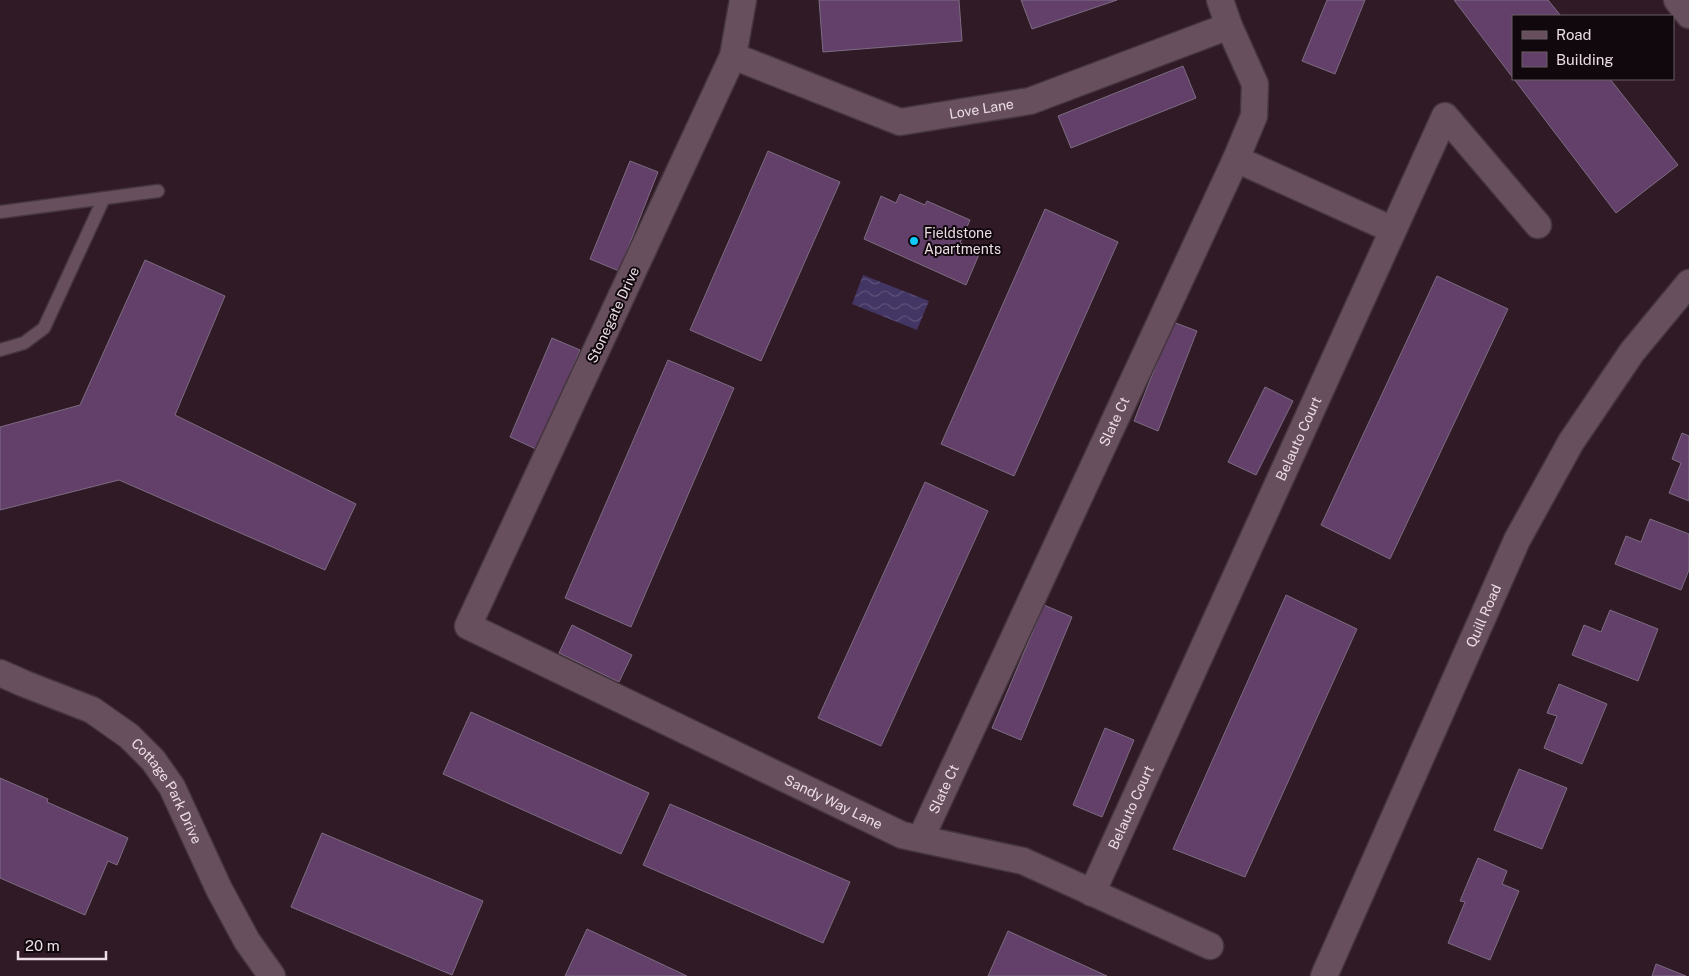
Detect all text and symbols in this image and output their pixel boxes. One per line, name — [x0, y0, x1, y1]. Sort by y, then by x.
legend — [1512, 15, 1674, 80]
text: Road — [1556, 26, 1592, 43]
text: Building — [1556, 51, 1614, 68]
street label: Love Lane — [948, 96, 1015, 122]
place label: Fieldstone Apartments — [924, 225, 1001, 257]
marker: Fieldstone Apartments — [908, 235, 920, 247]
street label: Stonegate Drive — [584, 264, 642, 366]
street label: Slate Ct — [1096, 394, 1132, 449]
street label: Belauto Court — [1272, 394, 1324, 483]
street label: Quill Road — [1463, 582, 1504, 650]
street label: Cottage Park Drive — [128, 735, 205, 846]
street label: Slate Ct — [925, 762, 962, 816]
street label: Belauto Court — [1105, 763, 1157, 852]
street label: Sandy Way Lane — [782, 772, 885, 832]
scale bar — [18, 928, 105, 960]
text: 20 m — [25, 937, 60, 954]

